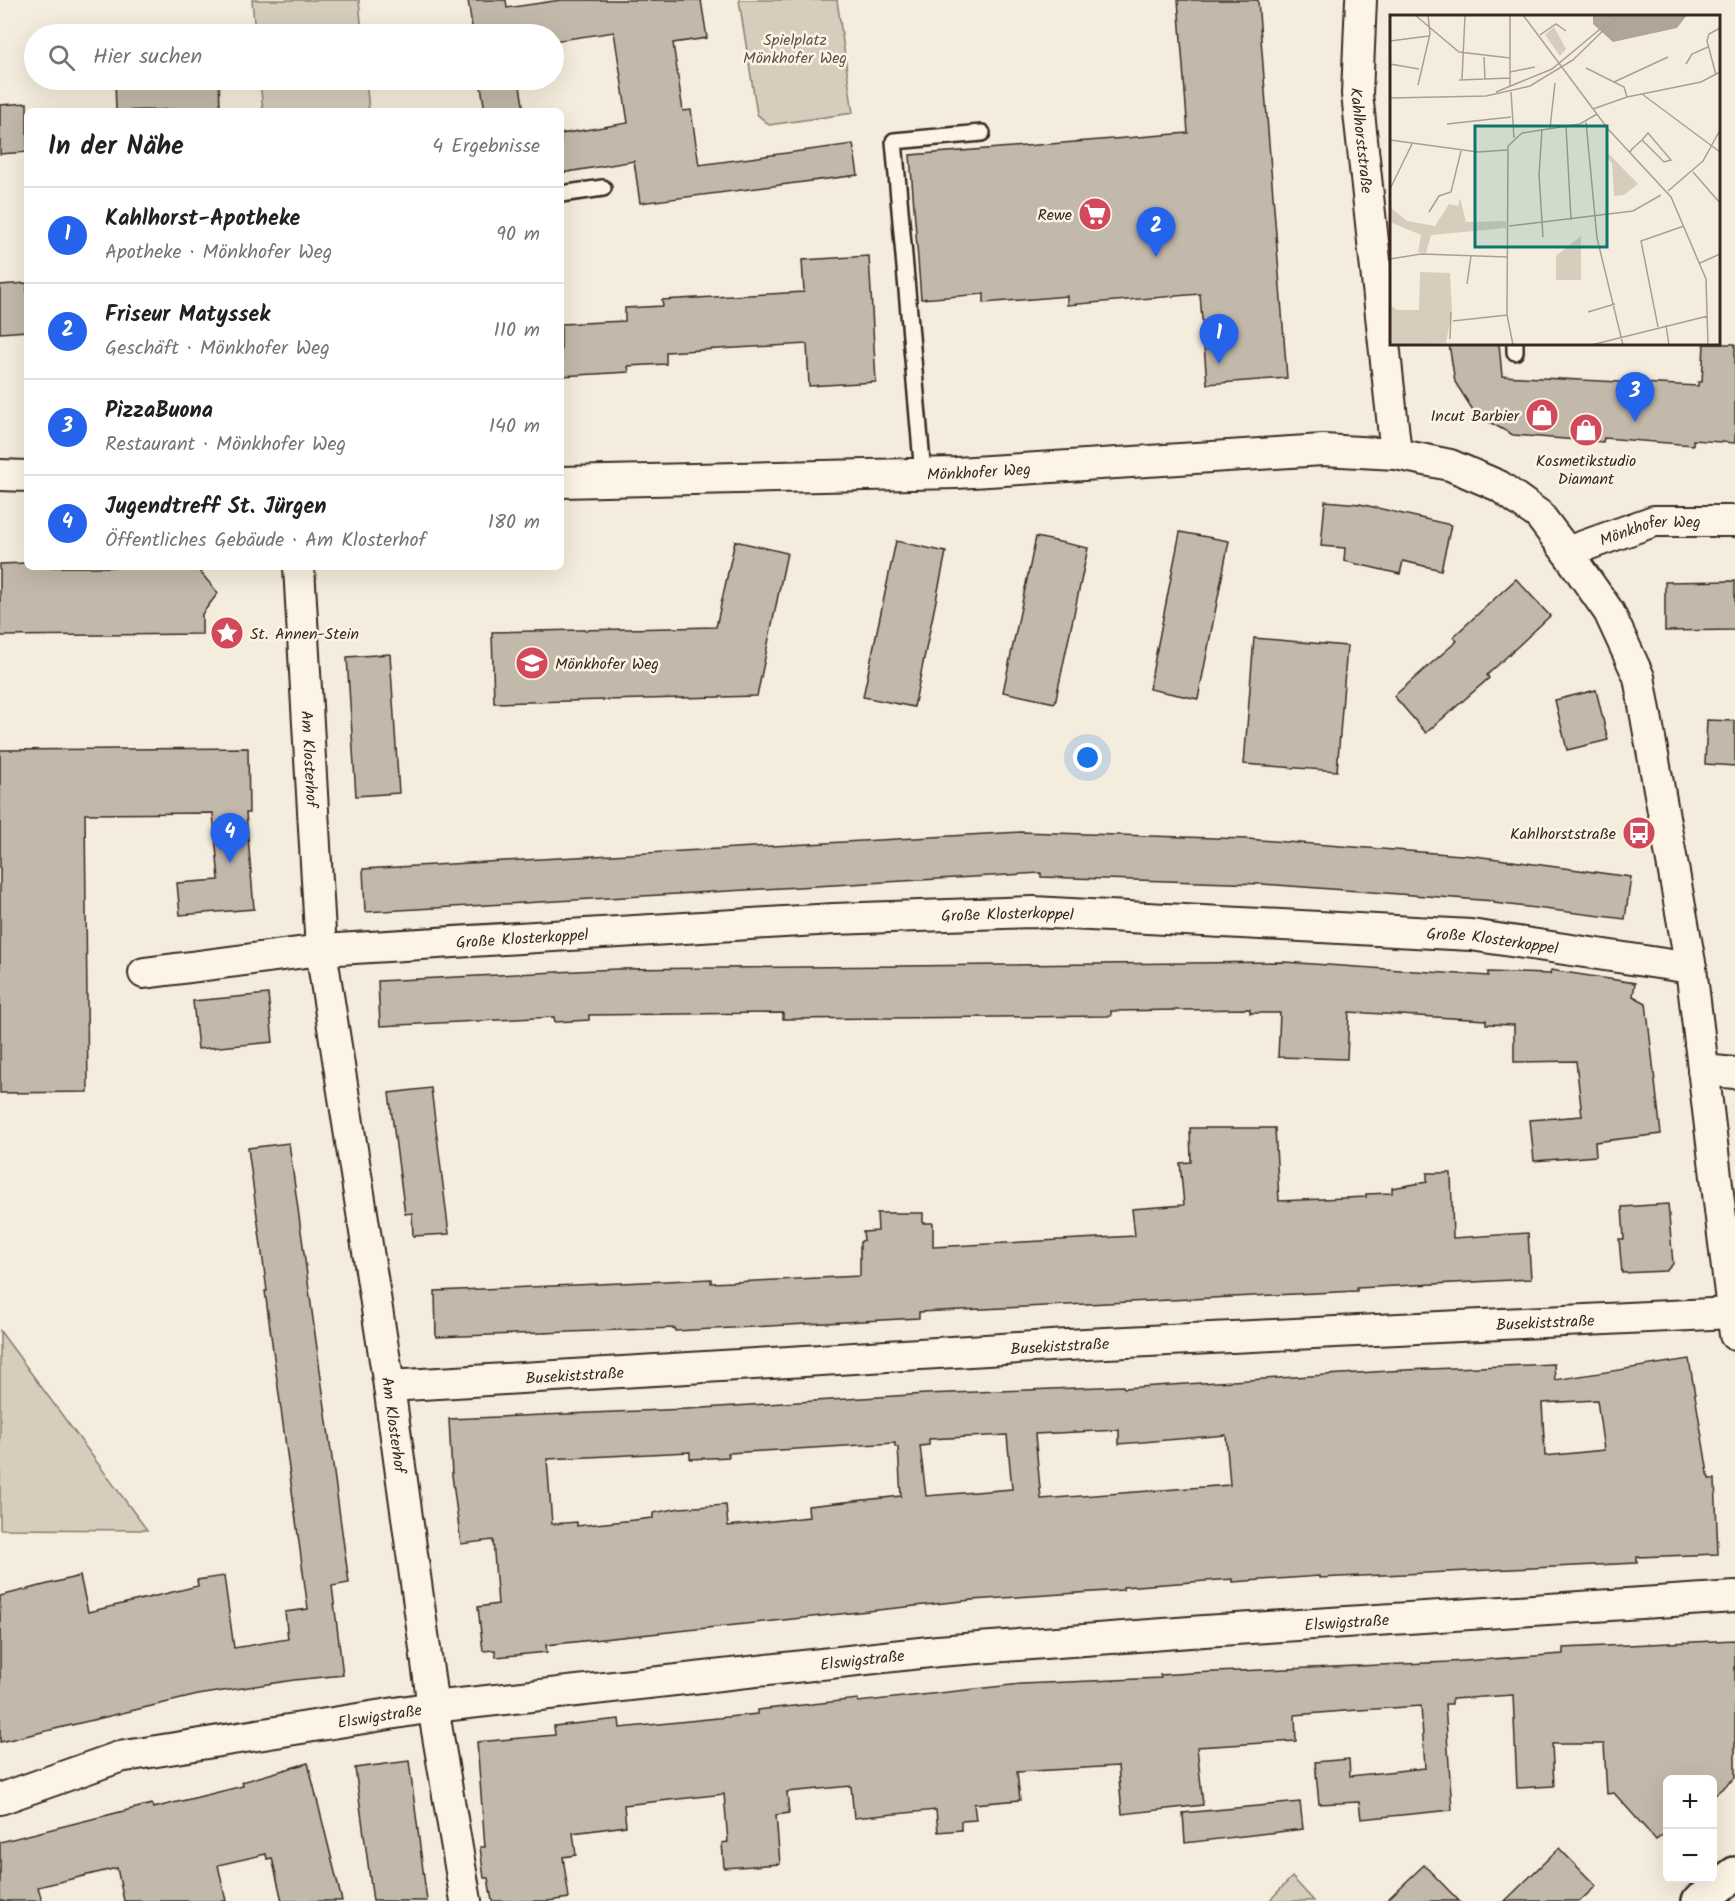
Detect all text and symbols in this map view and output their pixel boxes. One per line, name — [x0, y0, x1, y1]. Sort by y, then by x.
inset map — [1390, 15, 1720, 345]
search box — [24, 24, 564, 90]
park label: Spielplatz Mönkhofer Weg — [743, 28, 847, 71]
text: Hier suchen — [93, 40, 202, 75]
icon: search — [45, 41, 78, 74]
street label: Kahlhorststraße — [1343, 87, 1379, 195]
text: In der Nähe — [48, 126, 184, 168]
text: 4 Ergebnisse — [432, 131, 540, 163]
supermarket icon: Rewe — [1077, 196, 1113, 232]
text: Kahlhorst-Apotheke — [105, 202, 300, 237]
place label: Rewe — [1037, 203, 1072, 228]
pin: 2 — [1136, 208, 1176, 257]
text: 1 — [64, 219, 71, 251]
text: 90 m — [496, 219, 540, 251]
text: Apotheke · Mönkhofer Weg — [105, 237, 332, 269]
text: Friseur Matyssek — [105, 298, 270, 333]
pin: 1 — [1200, 314, 1238, 364]
text: 2 — [62, 315, 73, 347]
text: 110 m — [494, 315, 540, 347]
text: Geschäft · Mönkhofer Weg — [105, 333, 330, 365]
pin: 3 — [1616, 372, 1654, 422]
text: PizzaBuona — [105, 394, 213, 429]
shop icon: Incut Barbier — [1524, 397, 1560, 433]
place label: Incut Barbier — [1430, 404, 1521, 429]
text: 3 — [62, 411, 73, 443]
text: 140 m — [489, 411, 540, 443]
shop icon: Kosmetikstudio Diamant — [1568, 412, 1604, 448]
text: Restaurant · Mönkhofer Weg — [105, 429, 346, 461]
place label: Kosmetikstudio Diamant — [1536, 449, 1636, 492]
street label: Mönkhofer Weg — [927, 457, 1032, 488]
text: Jugendtreff St. Jürgen — [105, 490, 326, 525]
text: 4 — [62, 507, 73, 539]
text: 180 m — [488, 507, 540, 539]
street label: Mönkhofer Weg — [1596, 510, 1701, 553]
text: Öffentliches Gebäude · Am Klosterhof — [105, 525, 426, 557]
place icon: St. Annen-Stein — [209, 615, 245, 651]
place label: St. Annen-Stein — [250, 622, 359, 647]
school or university icon: Mönkhofer Weg — [514, 645, 550, 681]
place label: Mönkhofer Weg — [555, 652, 659, 677]
street label: Am Klosterhof — [293, 710, 324, 810]
your location — [1073, 743, 1102, 772]
pin: 4 — [210, 814, 250, 863]
bus stop icon: Kahlhorststraße — [1621, 815, 1657, 851]
place label: Kahlhorststraße — [1510, 822, 1616, 847]
street label: Große Klosterkoppel — [941, 901, 1074, 929]
street label: Große Klosterkoppel — [1426, 922, 1560, 962]
street label: Große Klosterkoppel — [455, 923, 589, 956]
street label: Busekiststraße — [1495, 1309, 1595, 1338]
street label: Busekiststraße — [1010, 1332, 1110, 1362]
street label: Busekiststraße — [525, 1361, 625, 1392]
street label: Am Klosterhof — [374, 1375, 412, 1477]
street label: Elswigstraße — [1304, 1608, 1390, 1639]
street label: Elswigstraße — [819, 1644, 906, 1678]
street label: Elswigstraße — [336, 1698, 424, 1736]
map controls — [1663, 1775, 1717, 1883]
button: + — [1663, 1775, 1717, 1829]
button: − — [1663, 1829, 1717, 1883]

